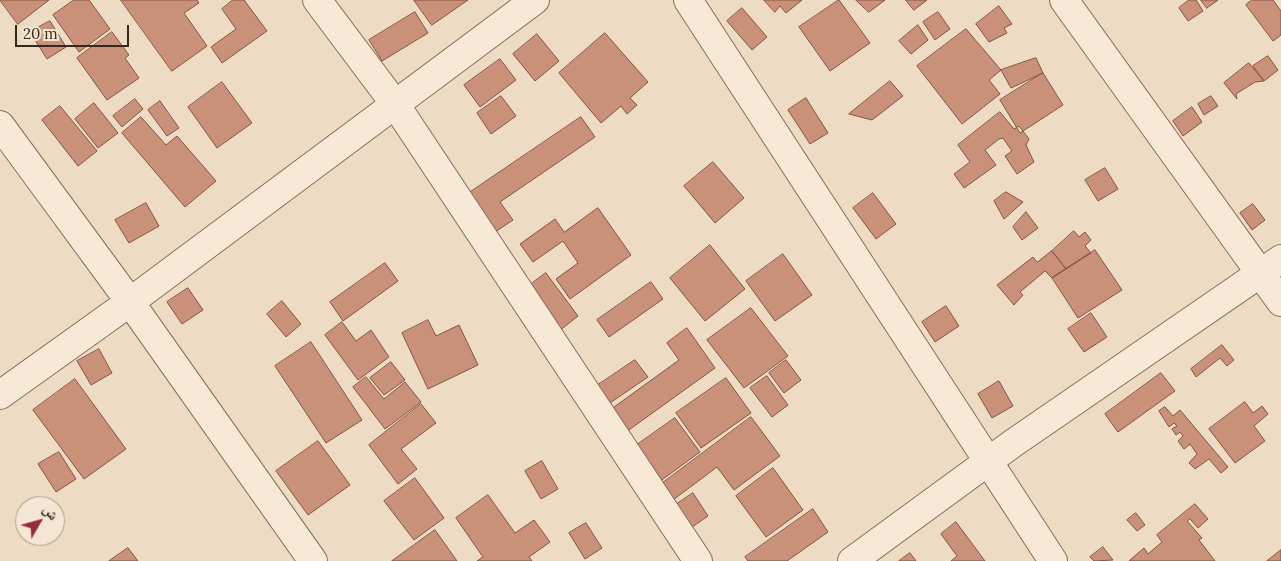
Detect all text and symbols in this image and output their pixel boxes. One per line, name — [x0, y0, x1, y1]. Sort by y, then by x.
scale bar — [18, 15, 131, 47]
text: 20 m — [23, 24, 58, 43]
north arrow — [15, 496, 65, 546]
text: ش — [39, 501, 63, 524]

